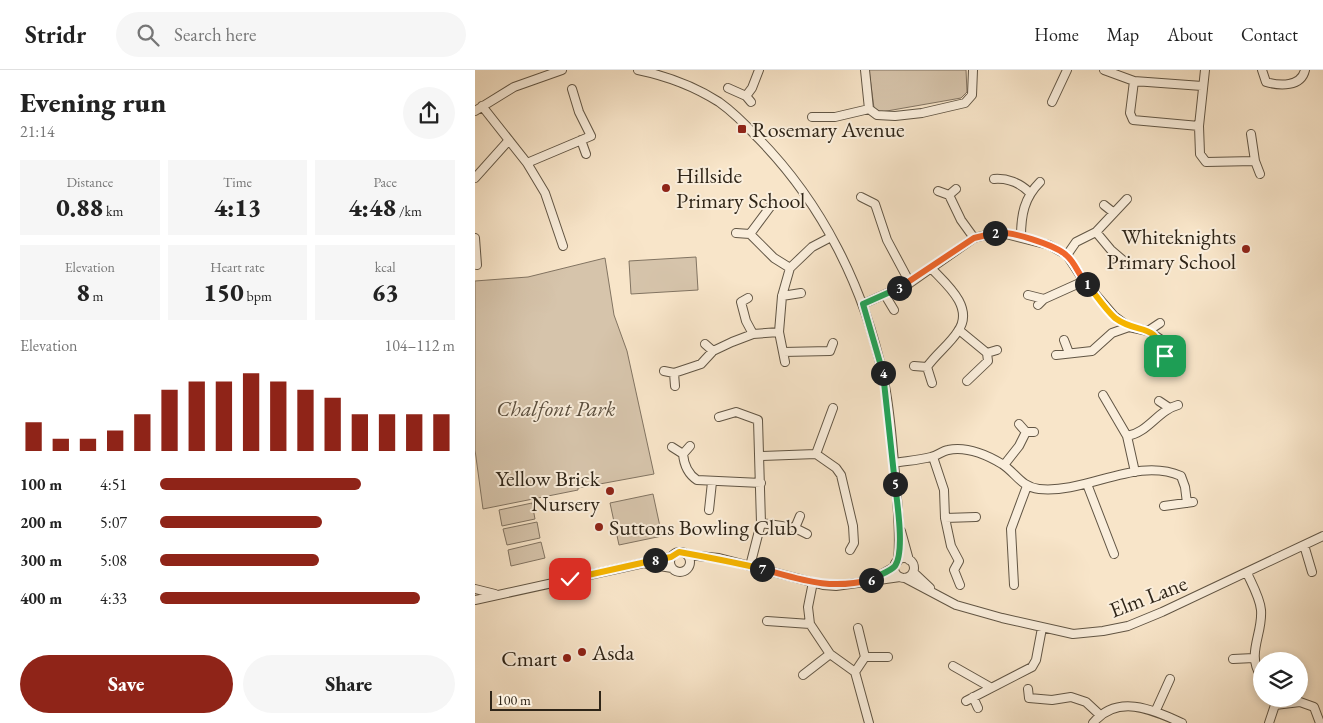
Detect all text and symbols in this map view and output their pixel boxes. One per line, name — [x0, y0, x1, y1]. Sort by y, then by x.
search box — [116, 12, 466, 57]
text: Stridr — [25, 19, 86, 50]
icon: search — [134, 21, 162, 49]
text: Search here — [174, 22, 257, 47]
text: Home — [1034, 23, 1079, 46]
text: Map — [1107, 23, 1139, 46]
text: About — [1167, 23, 1213, 46]
text: Contact — [1241, 23, 1298, 46]
text: Evening run — [20, 84, 166, 120]
button: share — [403, 87, 455, 139]
place label: Rosemary Avenue — [752, 115, 905, 144]
text: 21:14 — [20, 121, 55, 142]
marker: Rosemary Avenue — [736, 123, 748, 135]
place label: Hillside Primary School — [676, 161, 805, 215]
text: Distance — [66, 173, 113, 191]
text: Time — [223, 173, 252, 191]
text: Pace — [373, 173, 397, 191]
marker: Hillside Primary School — [660, 182, 672, 194]
text: 0.88 — [56, 191, 103, 223]
text: 4:13 — [214, 191, 261, 223]
text: 4:48 — [348, 191, 396, 223]
text: km — [103, 202, 123, 220]
text: /km — [396, 202, 422, 220]
pin: 2 — [983, 220, 1007, 246]
place label: Whiteknights Primary School — [1107, 222, 1236, 276]
text: 2 — [992, 224, 999, 242]
marker: Whiteknights Primary School — [1240, 243, 1252, 255]
text: Elevation — [65, 258, 115, 276]
text: Heart rate — [210, 258, 265, 276]
text: kcal — [375, 258, 396, 276]
pin: 1 — [1075, 272, 1099, 296]
text: 1 — [1084, 275, 1091, 293]
text: 8 — [76, 276, 90, 308]
text: 150 — [203, 276, 244, 308]
text: 63 — [372, 276, 399, 308]
pin: 3 — [887, 276, 911, 300]
text: 3 — [896, 279, 903, 297]
text: m — [90, 287, 103, 305]
text: bpm — [244, 287, 272, 305]
text: Elevation — [20, 335, 78, 356]
text: 104–112 m — [384, 335, 455, 356]
pin — [1144, 335, 1186, 377]
icon: arrive — [1151, 342, 1179, 370]
pin: 4 — [871, 360, 895, 386]
text: 4 — [880, 364, 887, 382]
park label: Chalfont Park — [496, 394, 616, 423]
place label: Yellow Brick Nursery — [495, 464, 601, 518]
pin: 5 — [883, 472, 907, 496]
text: 100 m — [20, 474, 62, 495]
text: 4:51 — [100, 474, 127, 495]
text: 5 — [892, 475, 899, 493]
marker: Yellow Brick Nursery — [604, 485, 616, 497]
text: 200 m — [20, 512, 62, 533]
text: 5:07 — [100, 512, 127, 533]
place label: Suttons Bowling Club — [609, 513, 797, 542]
marker: Suttons Bowling Club — [593, 521, 605, 533]
pin: 8 — [643, 548, 667, 572]
text: 300 m — [20, 550, 62, 571]
text: 5:08 — [100, 550, 127, 571]
text: 8 — [652, 551, 659, 569]
pin: 7 — [749, 556, 775, 582]
pin — [549, 558, 591, 600]
text: 7 — [759, 560, 766, 578]
icon: check — [556, 565, 584, 593]
pin: 6 — [859, 568, 883, 592]
street label: Elm Lane — [1105, 568, 1192, 625]
text: 6 — [868, 571, 875, 589]
text: 400 m — [20, 588, 62, 609]
text: 4:33 — [100, 588, 127, 609]
place label: Asda — [591, 638, 634, 667]
place label: Cmart — [501, 644, 557, 673]
marker: Asda — [576, 646, 588, 658]
marker: Cmart — [561, 652, 573, 664]
map controls — [1253, 652, 1308, 707]
button: layers — [1253, 652, 1308, 707]
button: Save — [20, 655, 233, 713]
button: Share — [243, 655, 455, 713]
scale bar — [490, 688, 601, 711]
text: 100 m — [497, 691, 531, 709]

